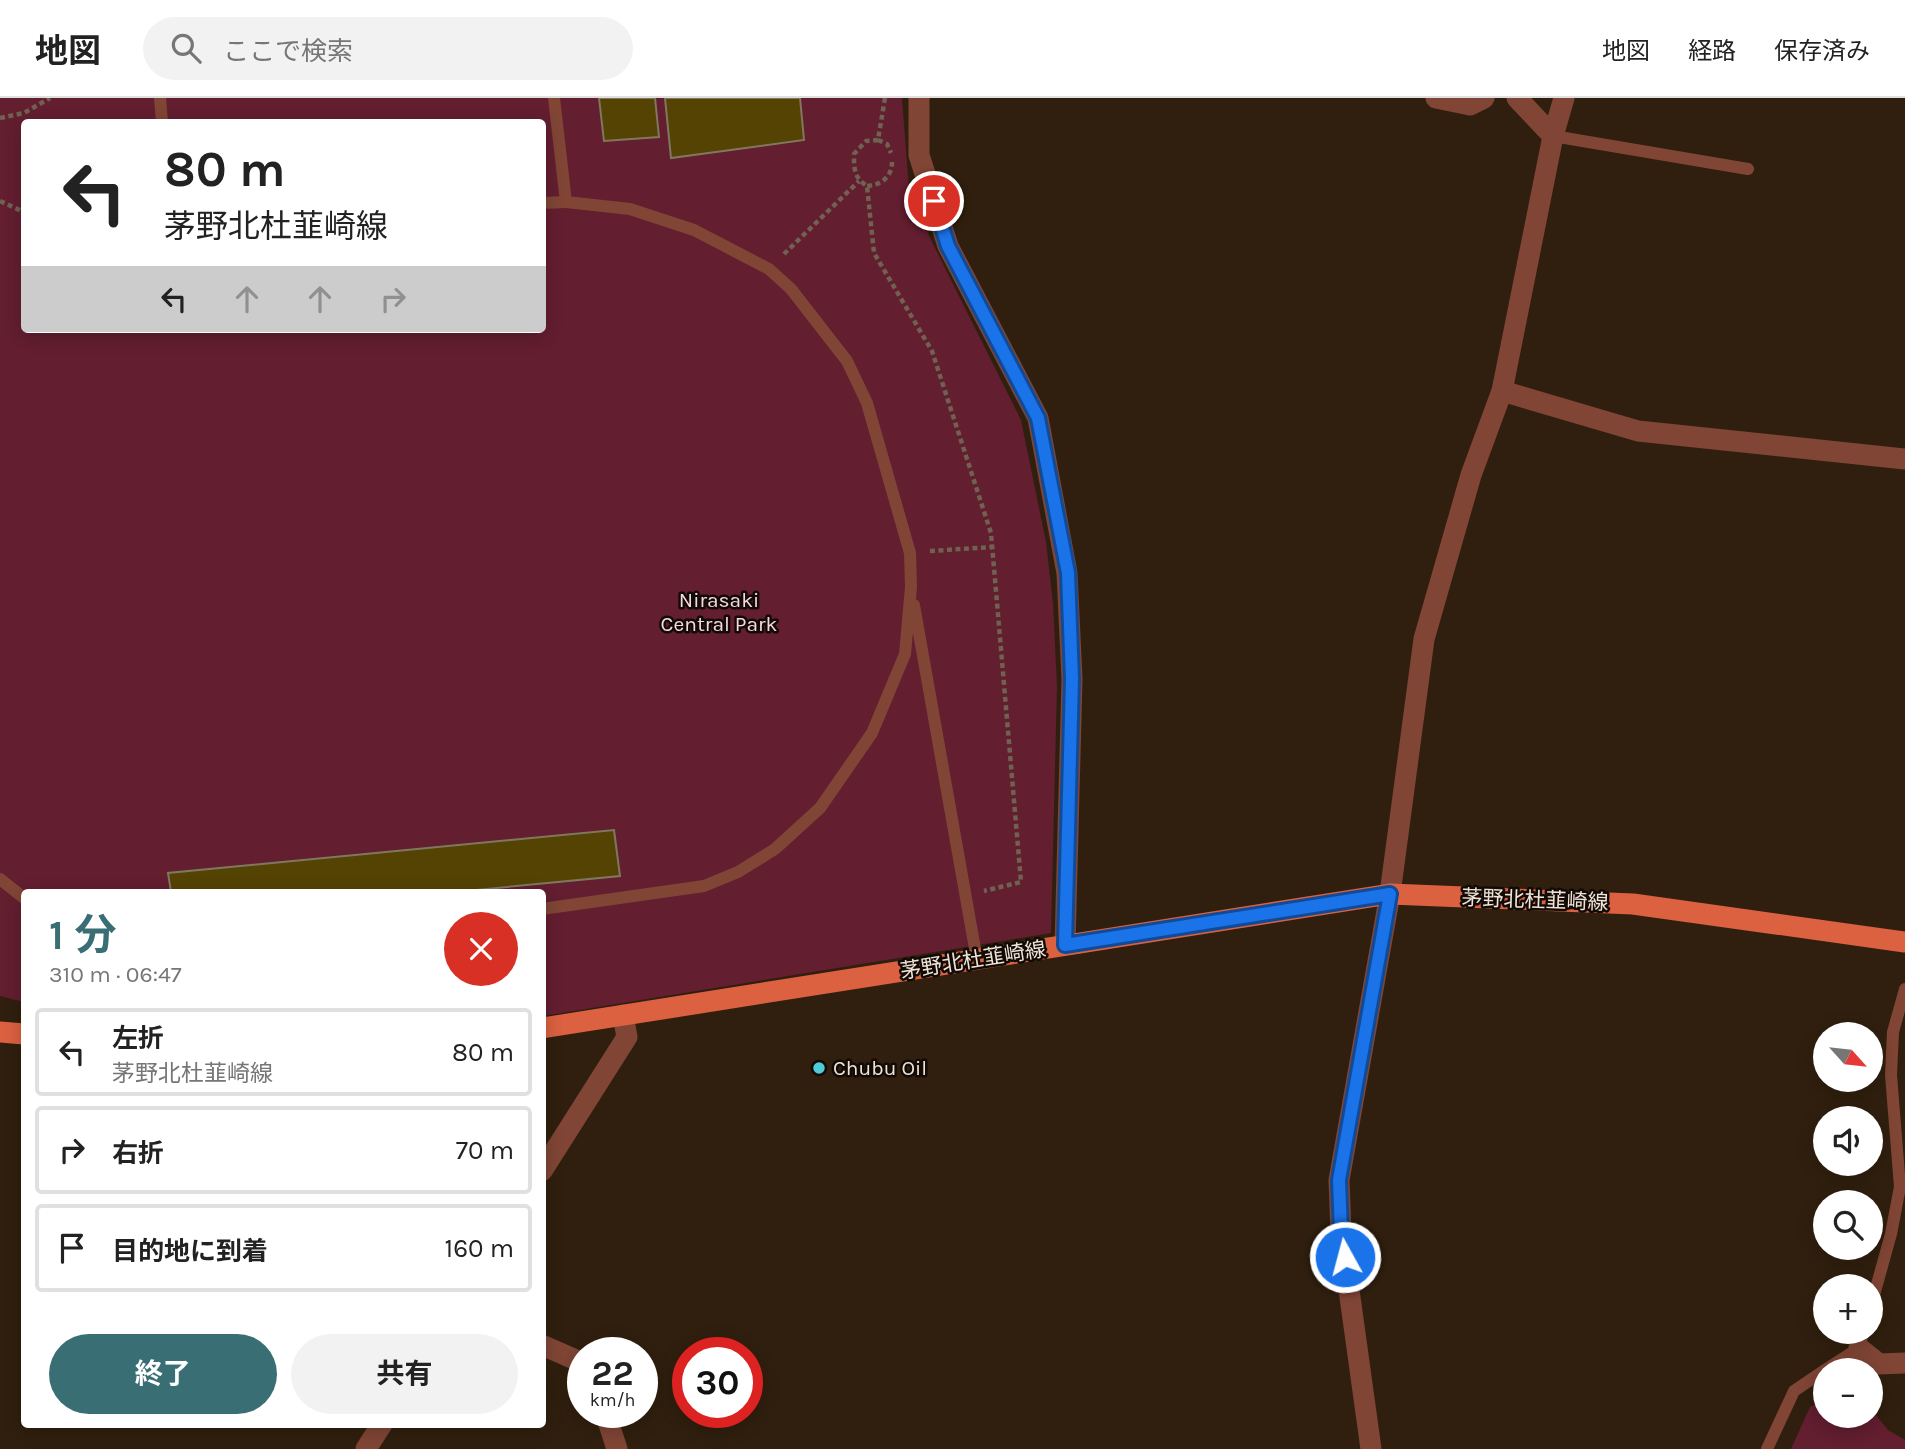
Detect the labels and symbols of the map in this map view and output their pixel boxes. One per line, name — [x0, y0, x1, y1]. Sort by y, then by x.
pin — [904, 171, 964, 231]
park label: Nirasaki Central Park — [661, 588, 778, 636]
street label: 茅野北杜韮崎線 — [1461, 885, 1609, 915]
street label: 茅野北杜韮崎線 — [899, 937, 1047, 983]
north arrow — [1813, 1022, 1883, 1092]
place label: Chubu Oil — [833, 1056, 927, 1080]
marker: Chubu Oil — [811, 1060, 827, 1076]
position arrow — [1308, 1220, 1382, 1294]
speed limit sign: 30 — [672, 1337, 763, 1428]

